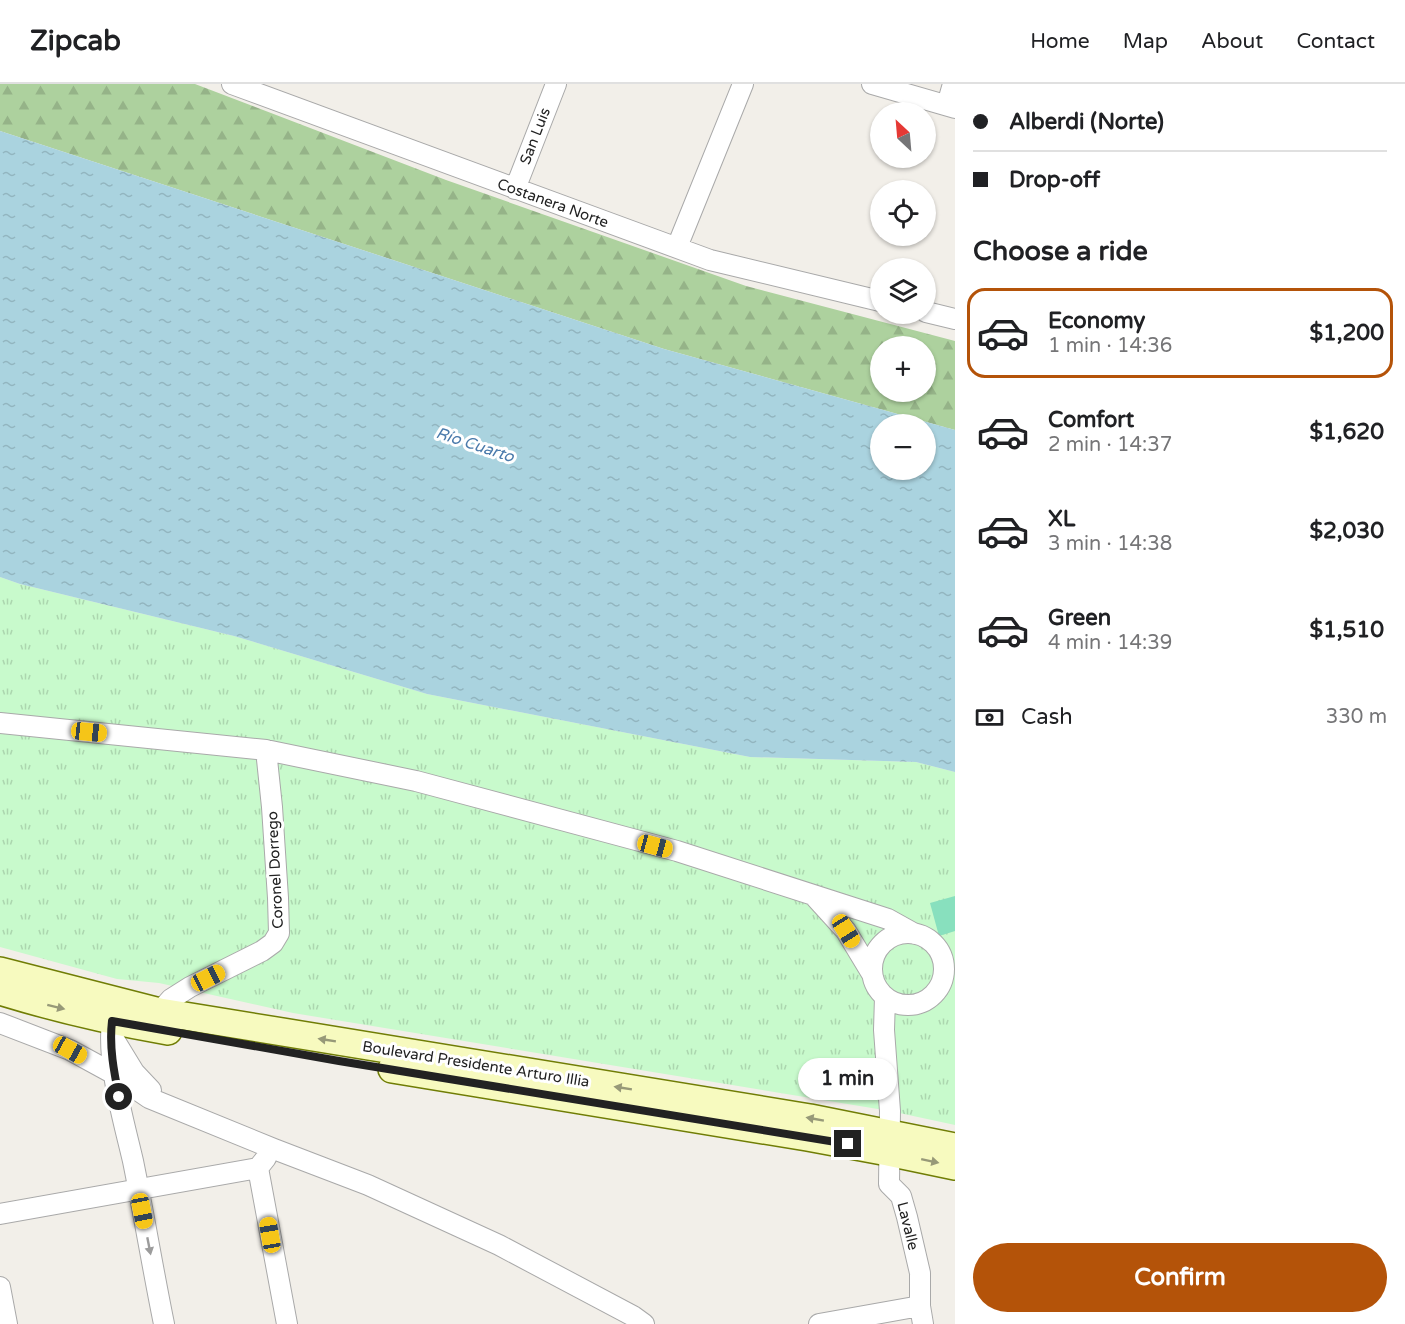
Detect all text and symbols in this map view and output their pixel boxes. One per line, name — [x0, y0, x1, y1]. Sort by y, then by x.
text: Zipcab — [30, 24, 121, 58]
text: Home — [1030, 29, 1090, 54]
text: Map — [1123, 29, 1168, 54]
text: About — [1201, 29, 1263, 54]
text: Contact — [1296, 29, 1375, 54]
north arrow — [870, 102, 936, 168]
map controls — [870, 102, 936, 480]
street label: San Luis — [516, 105, 554, 167]
text: Alberdi (Norte) — [1009, 109, 1164, 135]
text: Drop-off — [1009, 167, 1100, 193]
street label: Costanera Norte — [495, 175, 611, 231]
button: locate — [870, 180, 936, 246]
text: Choose a ride — [973, 235, 1148, 268]
button: layers — [870, 258, 936, 324]
icon: car — [976, 306, 1030, 360]
text: Economy — [1048, 308, 1145, 334]
text: $1,200 — [1309, 320, 1384, 346]
text: 1 min · 14:36 — [1048, 334, 1172, 358]
button: + — [870, 336, 936, 402]
icon: car — [976, 405, 1030, 459]
text: Comfort — [1048, 407, 1134, 433]
button: − — [870, 414, 936, 480]
text: $1,620 — [1309, 419, 1384, 445]
water label: Río Cuarto — [433, 423, 518, 467]
text: 2 min · 14:37 — [1048, 433, 1172, 457]
icon: car — [976, 504, 1030, 558]
text: XL — [1048, 506, 1075, 532]
text: $2,030 — [1309, 518, 1384, 544]
text: 3 min · 14:38 — [1048, 532, 1172, 556]
icon: car — [976, 603, 1030, 657]
text: Green — [1048, 605, 1111, 631]
text: $1,510 — [1309, 617, 1384, 643]
text: 4 min · 14:39 — [1048, 631, 1172, 655]
icon: cash — [973, 701, 1006, 734]
text: Cash — [1021, 704, 1073, 730]
text: 330 m — [1326, 705, 1387, 729]
car — [70, 721, 108, 743]
street label: Coronel Dorrego — [263, 811, 287, 929]
car — [635, 833, 675, 859]
car — [829, 911, 863, 951]
car — [188, 962, 228, 994]
one-way arrow — [47, 1003, 65, 1013]
car — [50, 1033, 90, 1067]
one-way arrow — [317, 1035, 336, 1044]
street label: Boulevard Presidente Arturo Illia — [361, 1037, 591, 1091]
callout: 1 min — [798, 1057, 898, 1099]
text: 1 min — [821, 1067, 874, 1091]
route start — [105, 1083, 132, 1110]
one-way arrow — [613, 1083, 632, 1092]
one-way arrow — [806, 1114, 825, 1123]
route end — [834, 1130, 861, 1157]
one-way arrow — [921, 1157, 940, 1166]
car — [130, 1192, 154, 1230]
street label: Lavalle — [893, 1200, 923, 1252]
car — [258, 1216, 282, 1254]
one-way arrow — [145, 1237, 154, 1256]
button: Confirm — [973, 1243, 1387, 1312]

